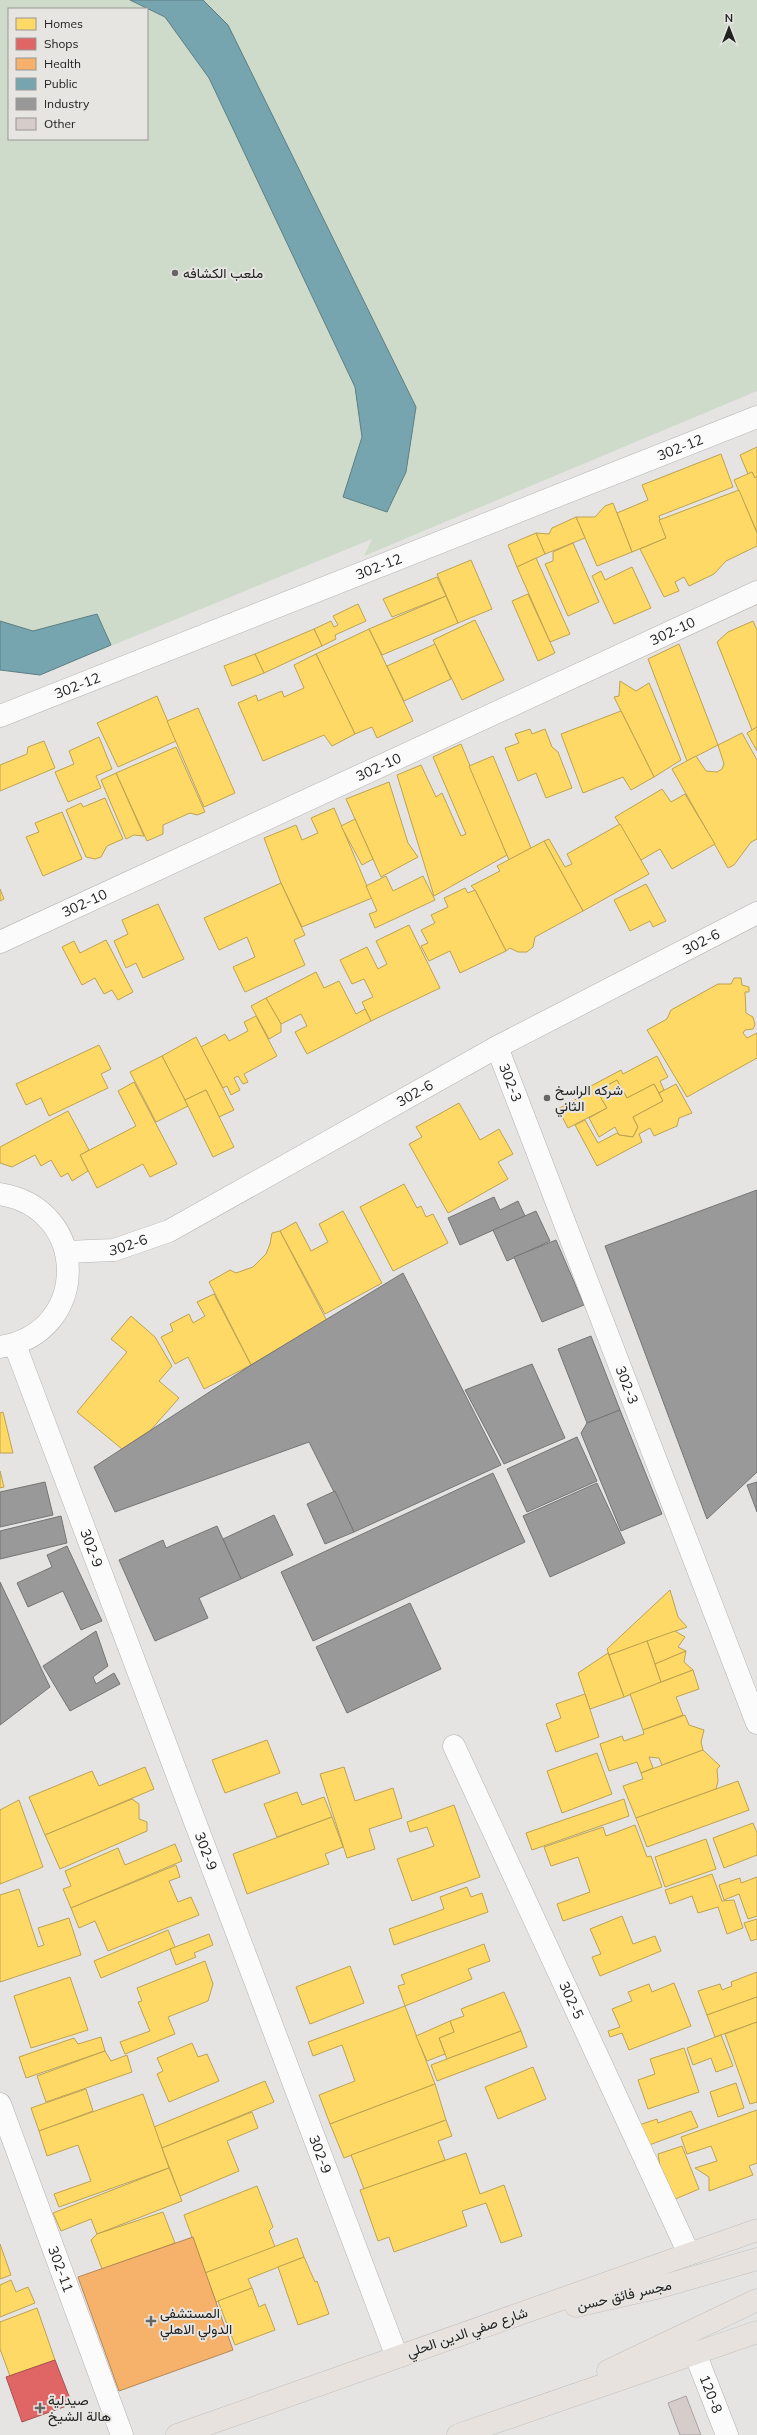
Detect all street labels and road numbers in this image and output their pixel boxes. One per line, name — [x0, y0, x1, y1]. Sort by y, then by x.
street label: 302-12 — [654, 430, 706, 465]
street label: 302-12 — [353, 549, 404, 584]
street label: 302-10 — [647, 613, 698, 649]
street label: 302-12 — [52, 668, 103, 703]
street label: 302-10 — [353, 749, 404, 785]
street label: 302-10 — [59, 885, 110, 921]
street label: 302-6 — [679, 925, 723, 959]
street label: 302-3 — [495, 1061, 526, 1104]
street label: 302-6 — [393, 1076, 436, 1111]
street label: 302-6 — [109, 1230, 150, 1259]
street label: 302-3 — [611, 1363, 642, 1407]
street label: 302-9 — [76, 1526, 107, 1570]
street label: 302-9 — [191, 1829, 221, 1873]
street label: 302-5 — [555, 1978, 588, 2022]
street label: 302-9 — [305, 2133, 336, 2176]
street label: 302-11 — [44, 2243, 78, 2295]
street label: مجسر فائق حسن — [575, 2275, 673, 2315]
street label: شارع صفي الدين الحلي — [404, 2303, 531, 2364]
street label: 120-8 — [695, 2372, 727, 2416]

